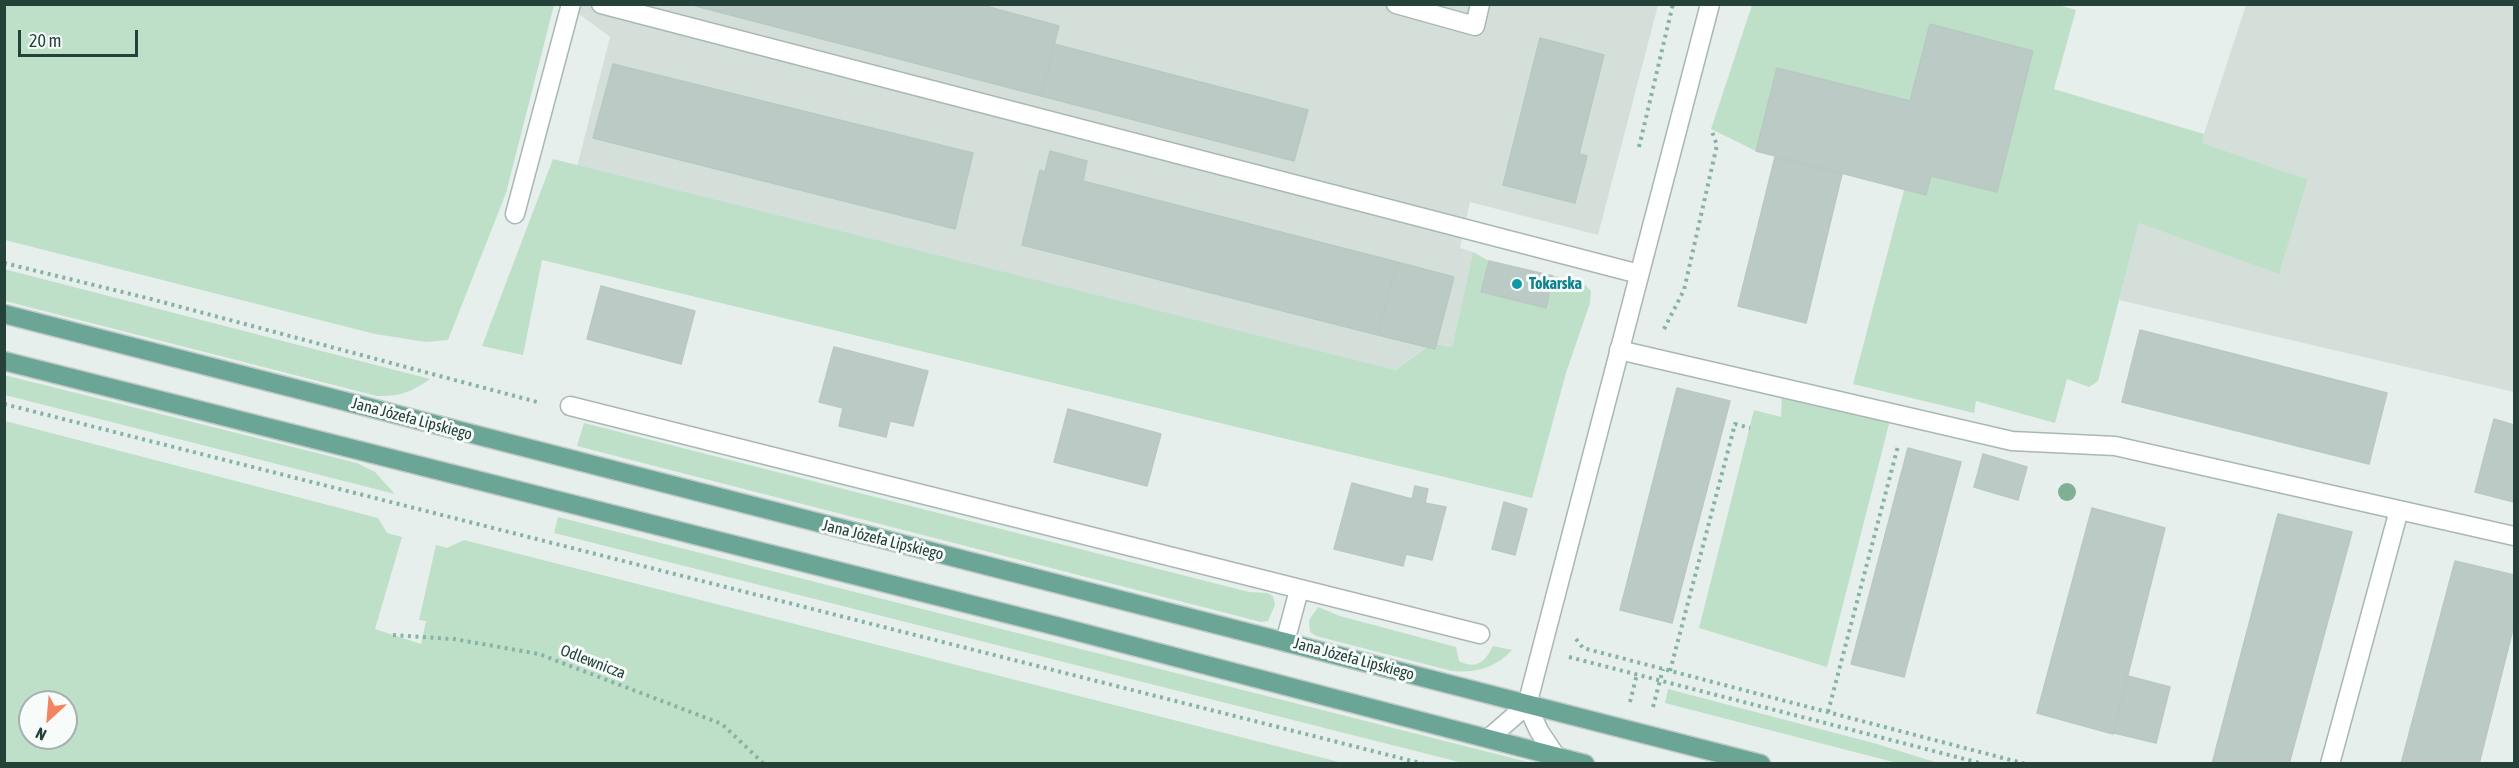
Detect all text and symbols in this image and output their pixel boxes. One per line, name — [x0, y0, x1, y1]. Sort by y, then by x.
scale bar — [21, 18, 141, 56]
text: 20 m — [29, 30, 61, 51]
place label: Tokarska — [1529, 274, 1582, 294]
marker: Tokarska — [1510, 277, 1524, 291]
street label: Jana Józefa Lipskiego — [350, 394, 474, 444]
street label: Jana Józefa Lipskiego — [821, 516, 945, 564]
street label: Jana Józefa Lipskiego — [1292, 634, 1416, 684]
street label: Odlewnicza — [558, 641, 628, 683]
north arrow — [18, 690, 78, 750]
text: N — [33, 724, 49, 745]

